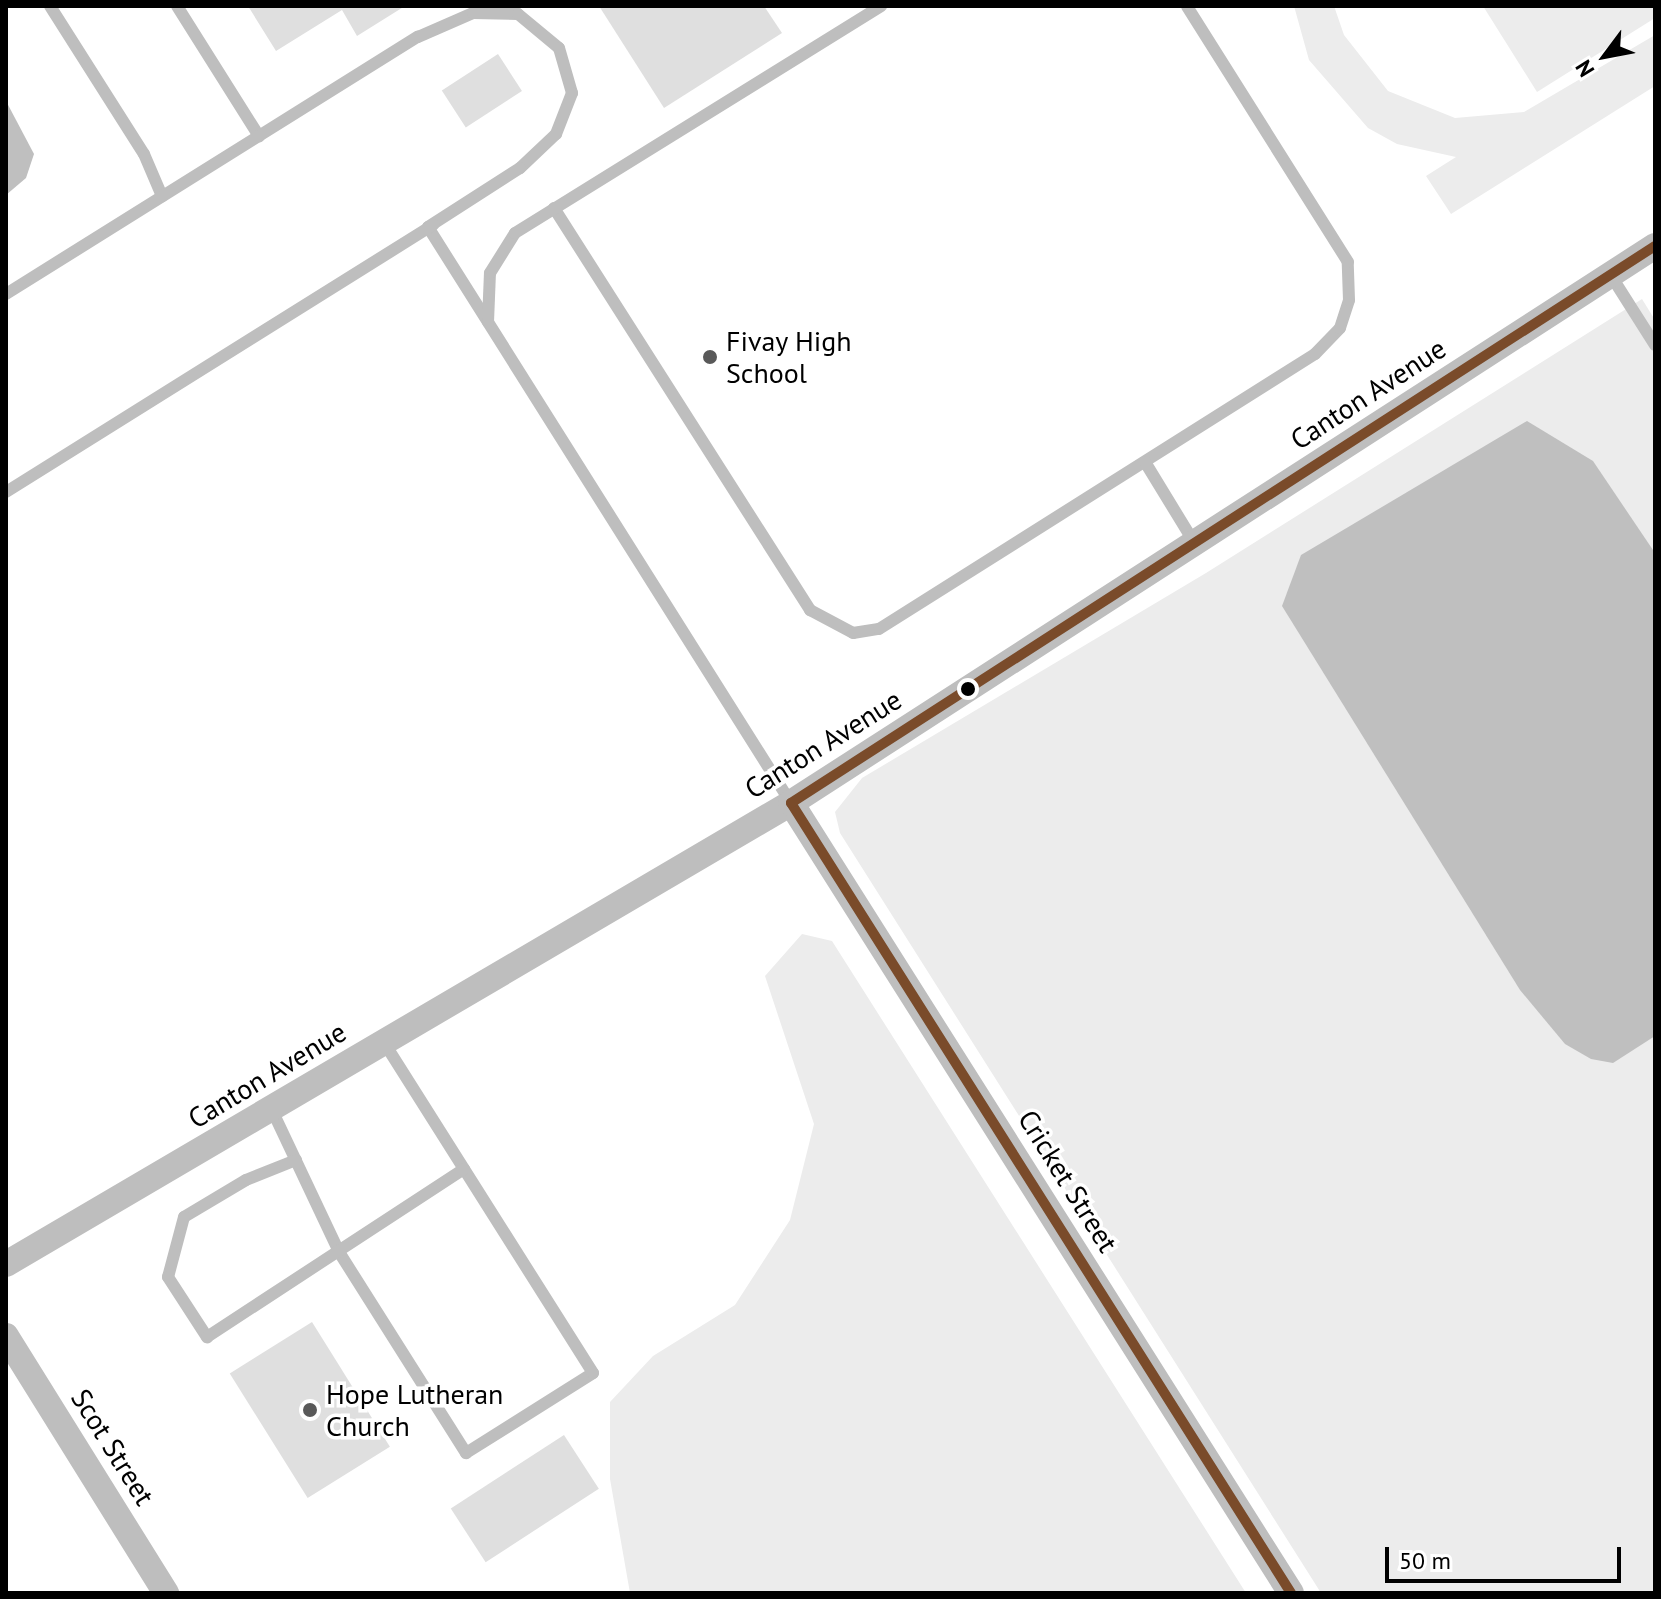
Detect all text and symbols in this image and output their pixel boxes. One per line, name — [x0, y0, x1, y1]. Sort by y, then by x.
north arrow — [1565, 16, 1645, 96]
text: N — [1569, 55, 1600, 82]
place label: Fivay High School — [726, 324, 853, 390]
street label: Canton Avenue — [1284, 331, 1452, 457]
marker: Fivay High School — [701, 348, 719, 366]
unlabelled marker — [960, 681, 976, 697]
street label: Canton Avenue — [738, 682, 908, 806]
street label: Canton Avenue — [182, 1014, 352, 1136]
street label: Cricket Street — [1011, 1104, 1125, 1258]
place label: Hope Lutheran Church — [326, 1377, 503, 1443]
street label: Scot Street — [64, 1383, 162, 1511]
marker: Hope Lutheran Church — [301, 1401, 319, 1419]
scale bar — [1389, 1531, 1625, 1581]
text: 50 m — [1399, 1545, 1451, 1576]

